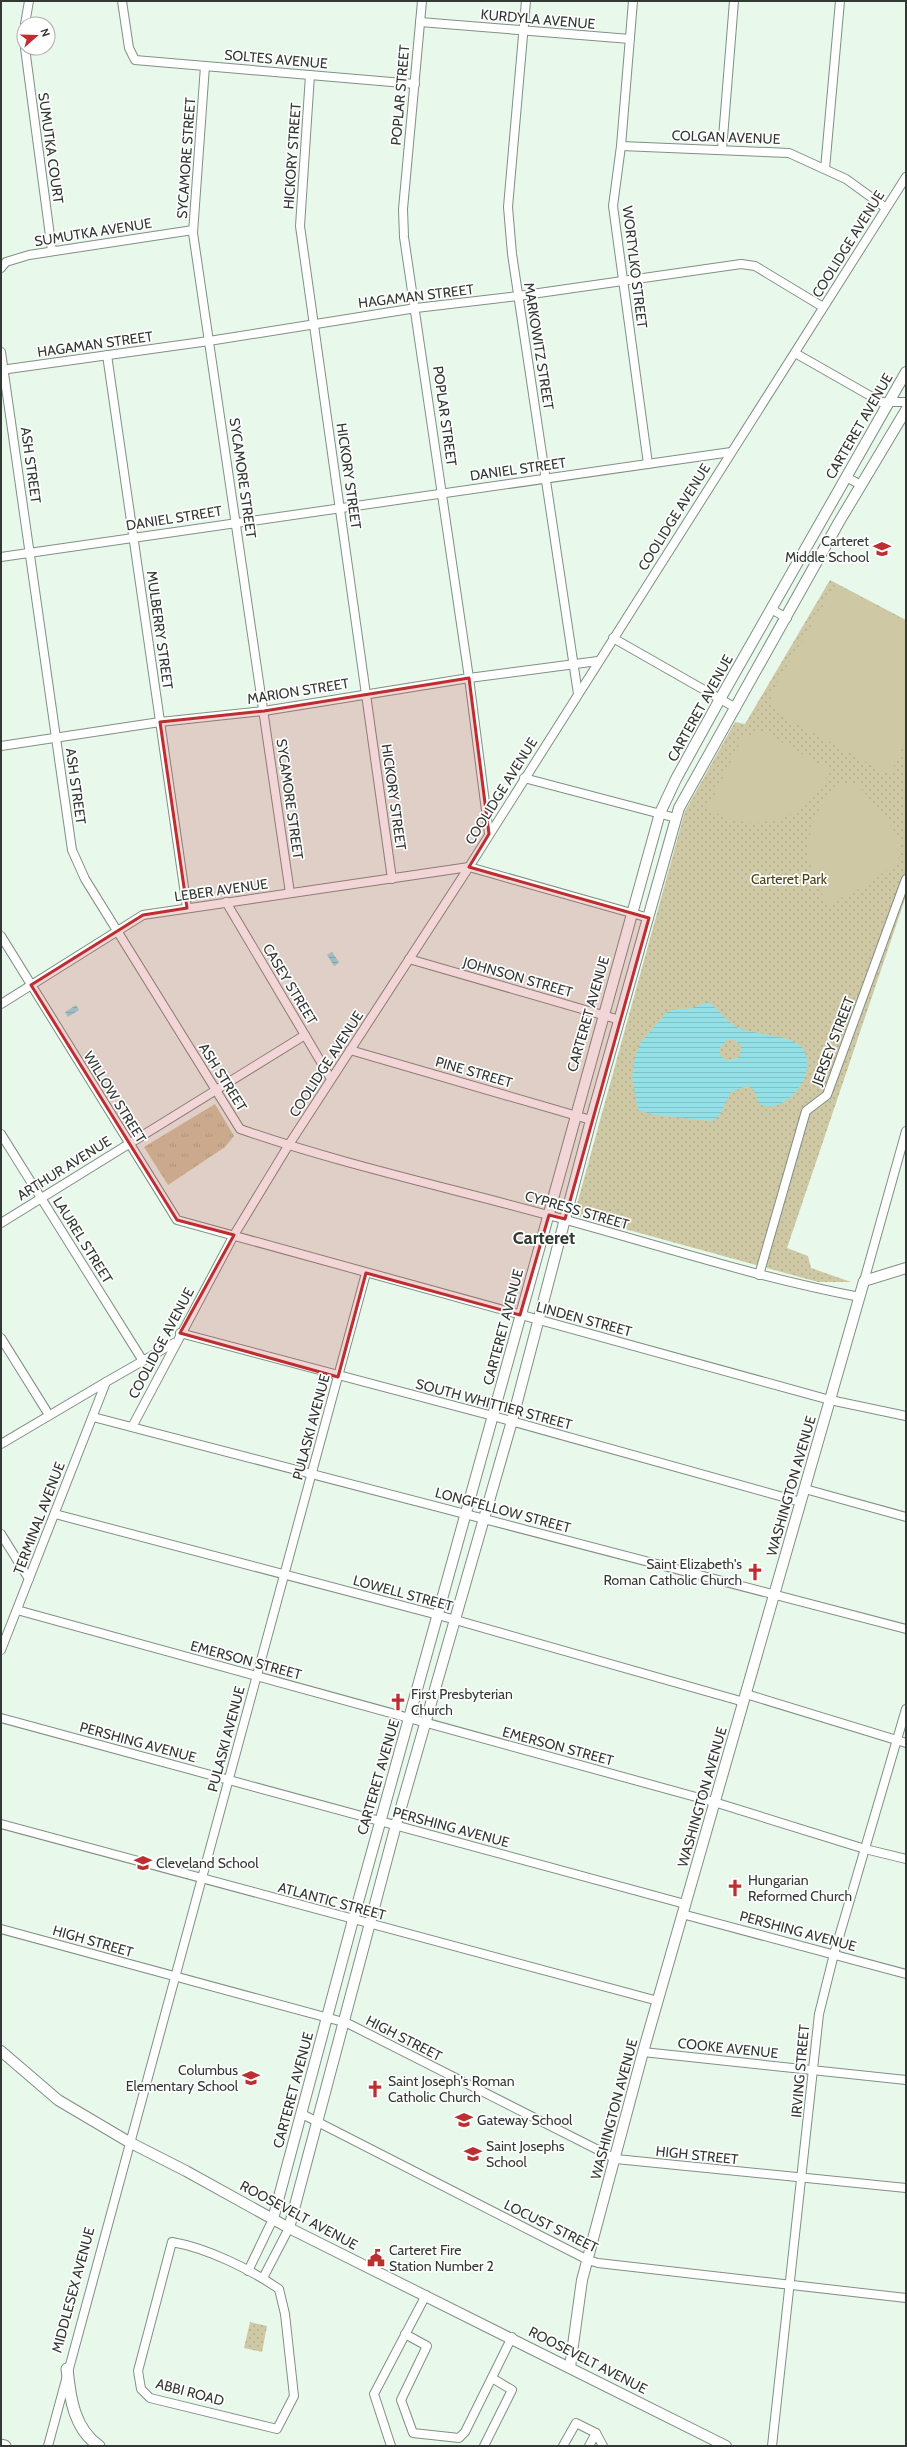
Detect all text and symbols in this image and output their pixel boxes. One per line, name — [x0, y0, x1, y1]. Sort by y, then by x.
street label: KURDYLA AVENUE — [480, 5, 596, 33]
north arrow — [16, 16, 56, 56]
text: N — [37, 27, 53, 39]
street label: POPLAR STREET — [387, 43, 413, 146]
street label: SOLTES AVENUE — [224, 46, 329, 72]
street label: SUMUTKA COURT — [34, 91, 68, 205]
street label: SYCAMORE STREET — [173, 96, 199, 219]
street label: HICKORY STREET — [279, 102, 305, 210]
street label: COLGAN AVENUE — [671, 126, 781, 148]
street label: COOLIDGE AVENUE — [808, 187, 888, 301]
street label: WORTYLKO STREET — [619, 205, 651, 330]
street label: SUMUTKA AVENUE — [33, 214, 153, 250]
street label: HAGAMAN STREET — [357, 280, 475, 312]
street label: MARKOWITZ STREET — [520, 281, 558, 412]
street label: HAGAMAN STREET — [36, 327, 154, 361]
street label: POPLAR STREET — [429, 365, 461, 468]
street label: CARTERET AVENUE — [821, 370, 897, 482]
street label: SYCAMORE STREET — [226, 417, 260, 540]
street label: HICKORY STREET — [333, 422, 365, 531]
street label: ASH STREET — [17, 426, 45, 505]
street label: DANIEL STREET — [469, 453, 568, 485]
street label: COOLIDGE AVENUE — [634, 460, 714, 574]
street label: DANIEL STREET — [125, 501, 224, 534]
place label: Carteret Middle School — [785, 532, 870, 566]
school or university icon: Carteret Middle School — [872, 539, 892, 559]
street label: MULBERRY STREET — [143, 570, 177, 691]
street label: CARTERET AVENUE — [663, 651, 737, 765]
street label: MARION STREET — [246, 674, 351, 708]
street label: COOLIDGE AVENUE — [461, 734, 541, 848]
street label: SYCAMORE STREET — [273, 738, 307, 861]
street label: HICKORY STREET — [378, 743, 410, 852]
street label: ASH STREET — [62, 747, 90, 826]
park label: Carteret Park — [751, 870, 828, 888]
street label: LEBER AVENUE — [173, 874, 269, 905]
street label: CASEY STREET — [259, 940, 322, 1028]
street label: JOHNSON STREET — [460, 952, 575, 1001]
street label: CARTERET AVENUE — [563, 954, 613, 1074]
street label: JERSEY STREET — [807, 993, 858, 1089]
street label: COOLIDGE AVENUE — [285, 1007, 367, 1120]
street label: ASH STREET — [195, 1040, 251, 1115]
street label: WILLOW STREET — [80, 1048, 151, 1147]
street label: PINE STREET — [433, 1052, 515, 1092]
street label: ARTHUR AVENUE — [13, 1132, 115, 1204]
street label: CYPRESS STREET — [523, 1187, 632, 1234]
street label: LAUREL STREET — [49, 1193, 117, 1287]
district label: Carteret — [513, 1227, 575, 1249]
street label: CARTERET AVENUE — [479, 1267, 527, 1387]
street label: COOLIDGE AVENUE — [124, 1284, 198, 1402]
street label: LINDEN STREET — [534, 1298, 634, 1341]
street label: PULASKI AVENUE — [288, 1372, 334, 1482]
street label: SOUTH WHITTIER STREET — [414, 1374, 575, 1434]
street label: WASHINGTON AVENUE — [762, 1414, 820, 1558]
street label: TERMINAL AVENUE — [9, 1459, 69, 1577]
street label: LONGFELLOW STREET — [433, 1483, 573, 1537]
place label: Saint Elizabeth's Roman Catholic Church — [603, 1555, 742, 1589]
church icon: Saint Elizabeth's Roman Catholic Church — [745, 1562, 765, 1582]
street label: LOWELL STREET — [351, 1571, 455, 1615]
street label: EMERSON STREET — [188, 1637, 304, 1684]
street label: PULASKI AVENUE — [203, 1684, 249, 1794]
place label: First Presbyterian Church — [411, 1685, 513, 1719]
church icon: First Presbyterian Church — [388, 1692, 408, 1712]
street label: CARTERET AVENUE — [353, 1717, 403, 1837]
street label: PERSHING AVENUE — [78, 1718, 199, 1766]
street label: EMERSON STREET — [500, 1723, 616, 1770]
street label: WASHINGTON AVENUE — [673, 1725, 731, 1869]
street label: PERSHING AVENUE — [391, 1803, 512, 1851]
school or university icon: Cleveland School — [133, 1853, 153, 1873]
place label: Cleveland School — [156, 1854, 259, 1872]
place label: Hungarian Reformed Church — [748, 1871, 852, 1905]
street label: ATLANTIC STREET — [276, 1878, 388, 1924]
church icon: Hungarian Reformed Church — [725, 1878, 745, 1898]
street label: PERSHING AVENUE — [738, 1907, 859, 1955]
street label: HIGH STREET — [51, 1921, 136, 1961]
street label: HIGH STREET — [363, 2011, 446, 2065]
street label: IRVING STREET — [787, 2023, 813, 2118]
street label: CARTERET AVENUE — [269, 2030, 317, 2150]
street label: COOKE AVENUE — [677, 2034, 779, 2062]
street label: WASHINGTON AVENUE — [587, 2036, 642, 2181]
place label: Columbus Elementary School — [126, 2061, 239, 2095]
school or university icon: Columbus Elementary School — [241, 2068, 261, 2088]
place label: Saint Joseph's Roman Catholic Church — [388, 2072, 515, 2106]
church icon: Saint Joseph's Roman Catholic Church — [365, 2079, 385, 2099]
school or university icon: Gateway School — [454, 2110, 474, 2130]
place label: Gateway School — [477, 2111, 573, 2129]
place label: Saint Josephs School — [486, 2137, 565, 2171]
street label: HIGH STREET — [655, 2142, 740, 2168]
school or university icon: Saint Josephs School — [463, 2144, 483, 2164]
street label: ROOSEVELT AVENUE — [237, 2176, 361, 2254]
street label: LOCUST STREET — [501, 2196, 601, 2257]
street label: MIDDLESEX AVENUE — [48, 2225, 98, 2355]
place label: Carteret Fire Station Number 2 — [389, 2241, 494, 2275]
public building icon: Carteret Fire Station Number 2 — [366, 2248, 386, 2268]
street label: ROOSEVELT AVENUE — [526, 2322, 651, 2398]
street label: ABBI ROAD — [154, 2374, 226, 2410]

